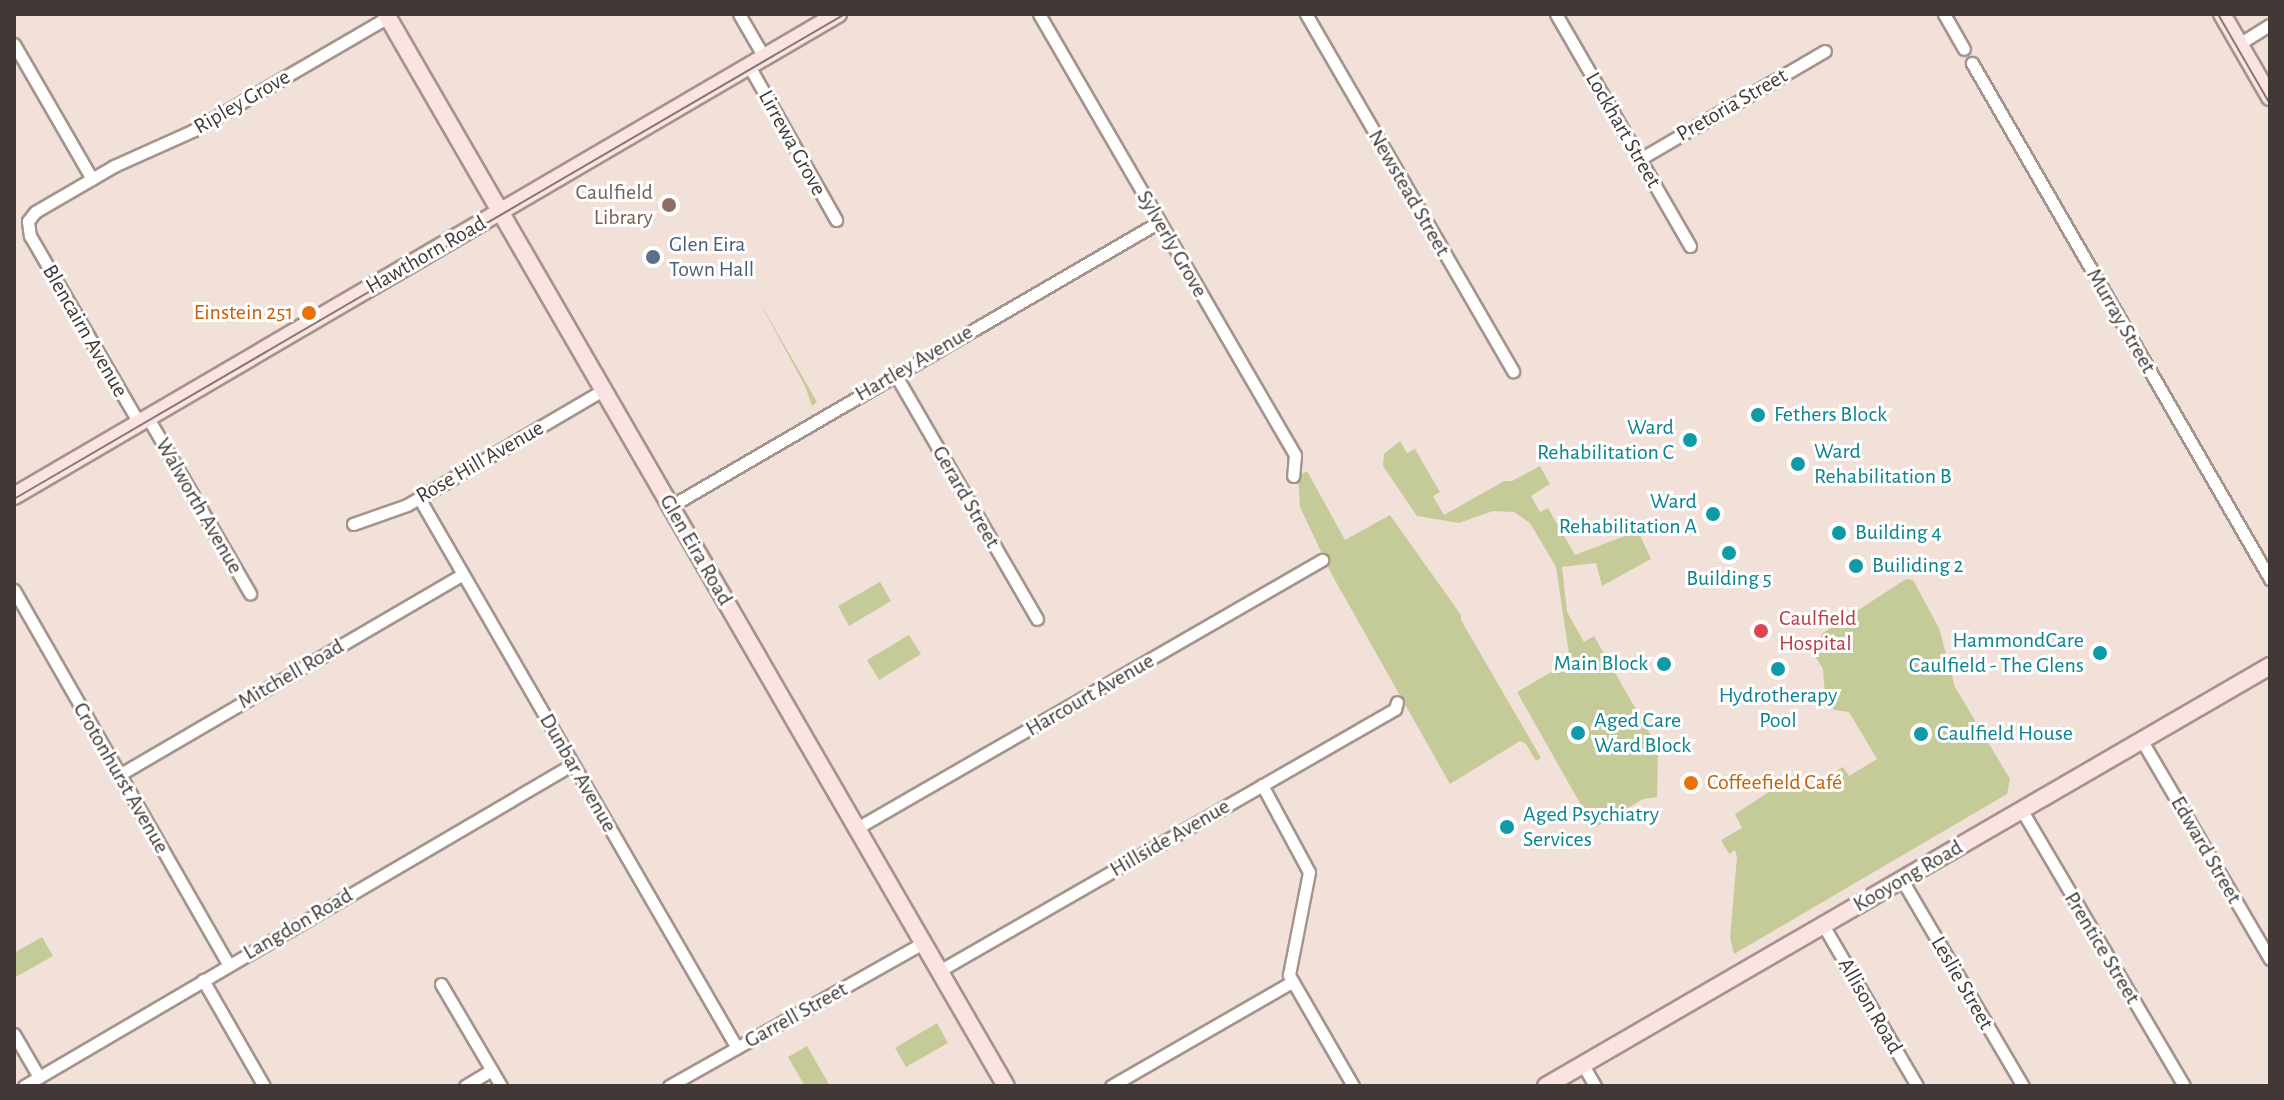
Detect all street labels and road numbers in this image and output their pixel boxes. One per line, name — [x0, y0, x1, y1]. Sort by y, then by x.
street label: Pretoria Street — [1672, 63, 1792, 147]
street label: Ripley Grove — [189, 64, 295, 140]
street label: Lockhart Street — [1579, 68, 1667, 192]
street label: Lirrewa Grove — [752, 86, 832, 200]
street label: Newstead Street — [1362, 125, 1456, 261]
street label: Sylverly Grove — [1131, 186, 1213, 302]
street label: Hawthorn Road — [361, 210, 491, 300]
street label: Blencairn Avenue — [36, 260, 134, 402]
street label: Murray Street — [2080, 264, 2162, 378]
street label: Hartley Avenue — [850, 319, 978, 407]
street label: Rose Hill Avenue — [411, 415, 549, 509]
street label: Walworth Avenue — [149, 433, 249, 579]
street label: Gerard Street — [926, 441, 1006, 553]
street label: Glen Eira Road — [654, 490, 738, 610]
street label: Mitchell Road — [233, 633, 349, 715]
street label: Harcourt Avenue — [1021, 648, 1159, 742]
street label: Crotonhurst Avenue — [67, 698, 175, 858]
street label: Dunbar Avenue — [533, 709, 623, 837]
street label: Edward Street — [2165, 792, 2247, 908]
street label: Hillside Avenue — [1105, 793, 1235, 883]
street label: Kooyong Road — [1849, 834, 1967, 918]
street label: Langdon Road — [239, 882, 357, 966]
street label: Prentice Street — [2058, 887, 2146, 1009]
street label: Leslie Street — [1925, 932, 1999, 1034]
street label: Allison Road — [1832, 953, 1908, 1059]
street label: Garrell Street — [740, 976, 852, 1054]

